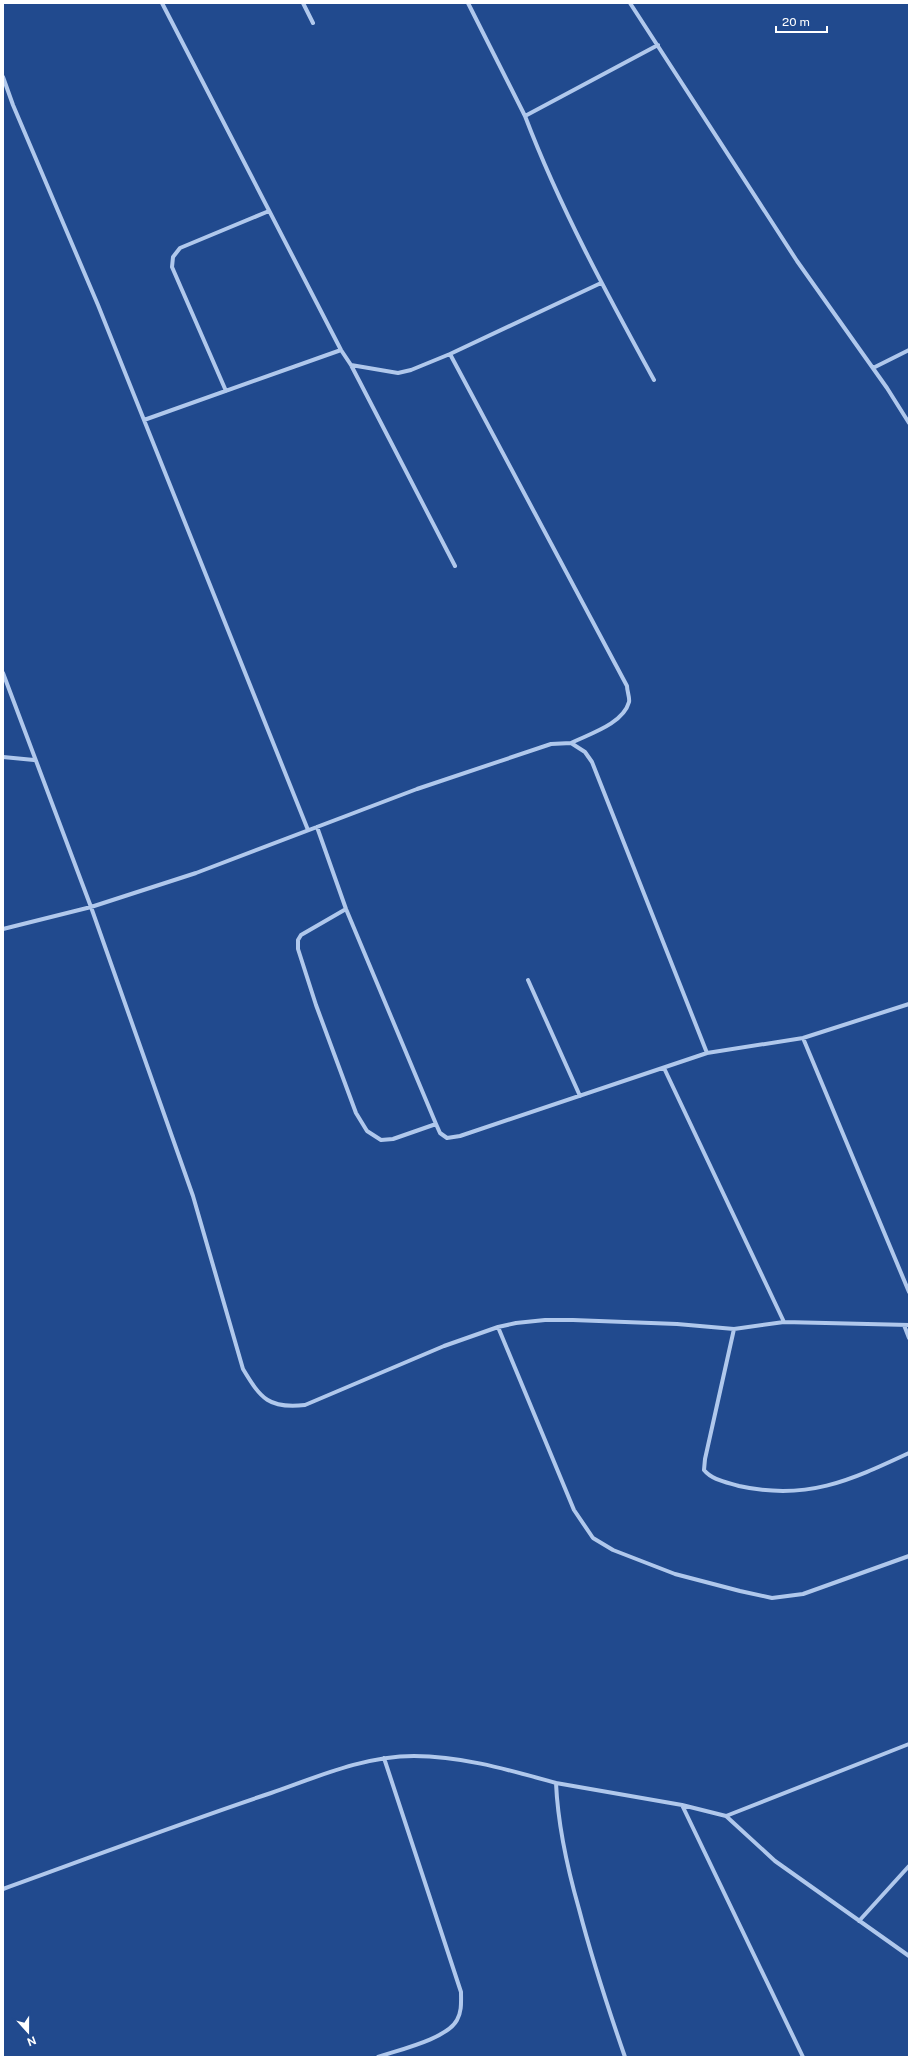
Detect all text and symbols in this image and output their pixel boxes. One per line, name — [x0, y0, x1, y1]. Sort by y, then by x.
scale bar — [776, 8, 827, 34]
text: 20 m — [782, 15, 810, 29]
north arrow — [8, 2012, 48, 2052]
text: N — [25, 2034, 38, 2048]

